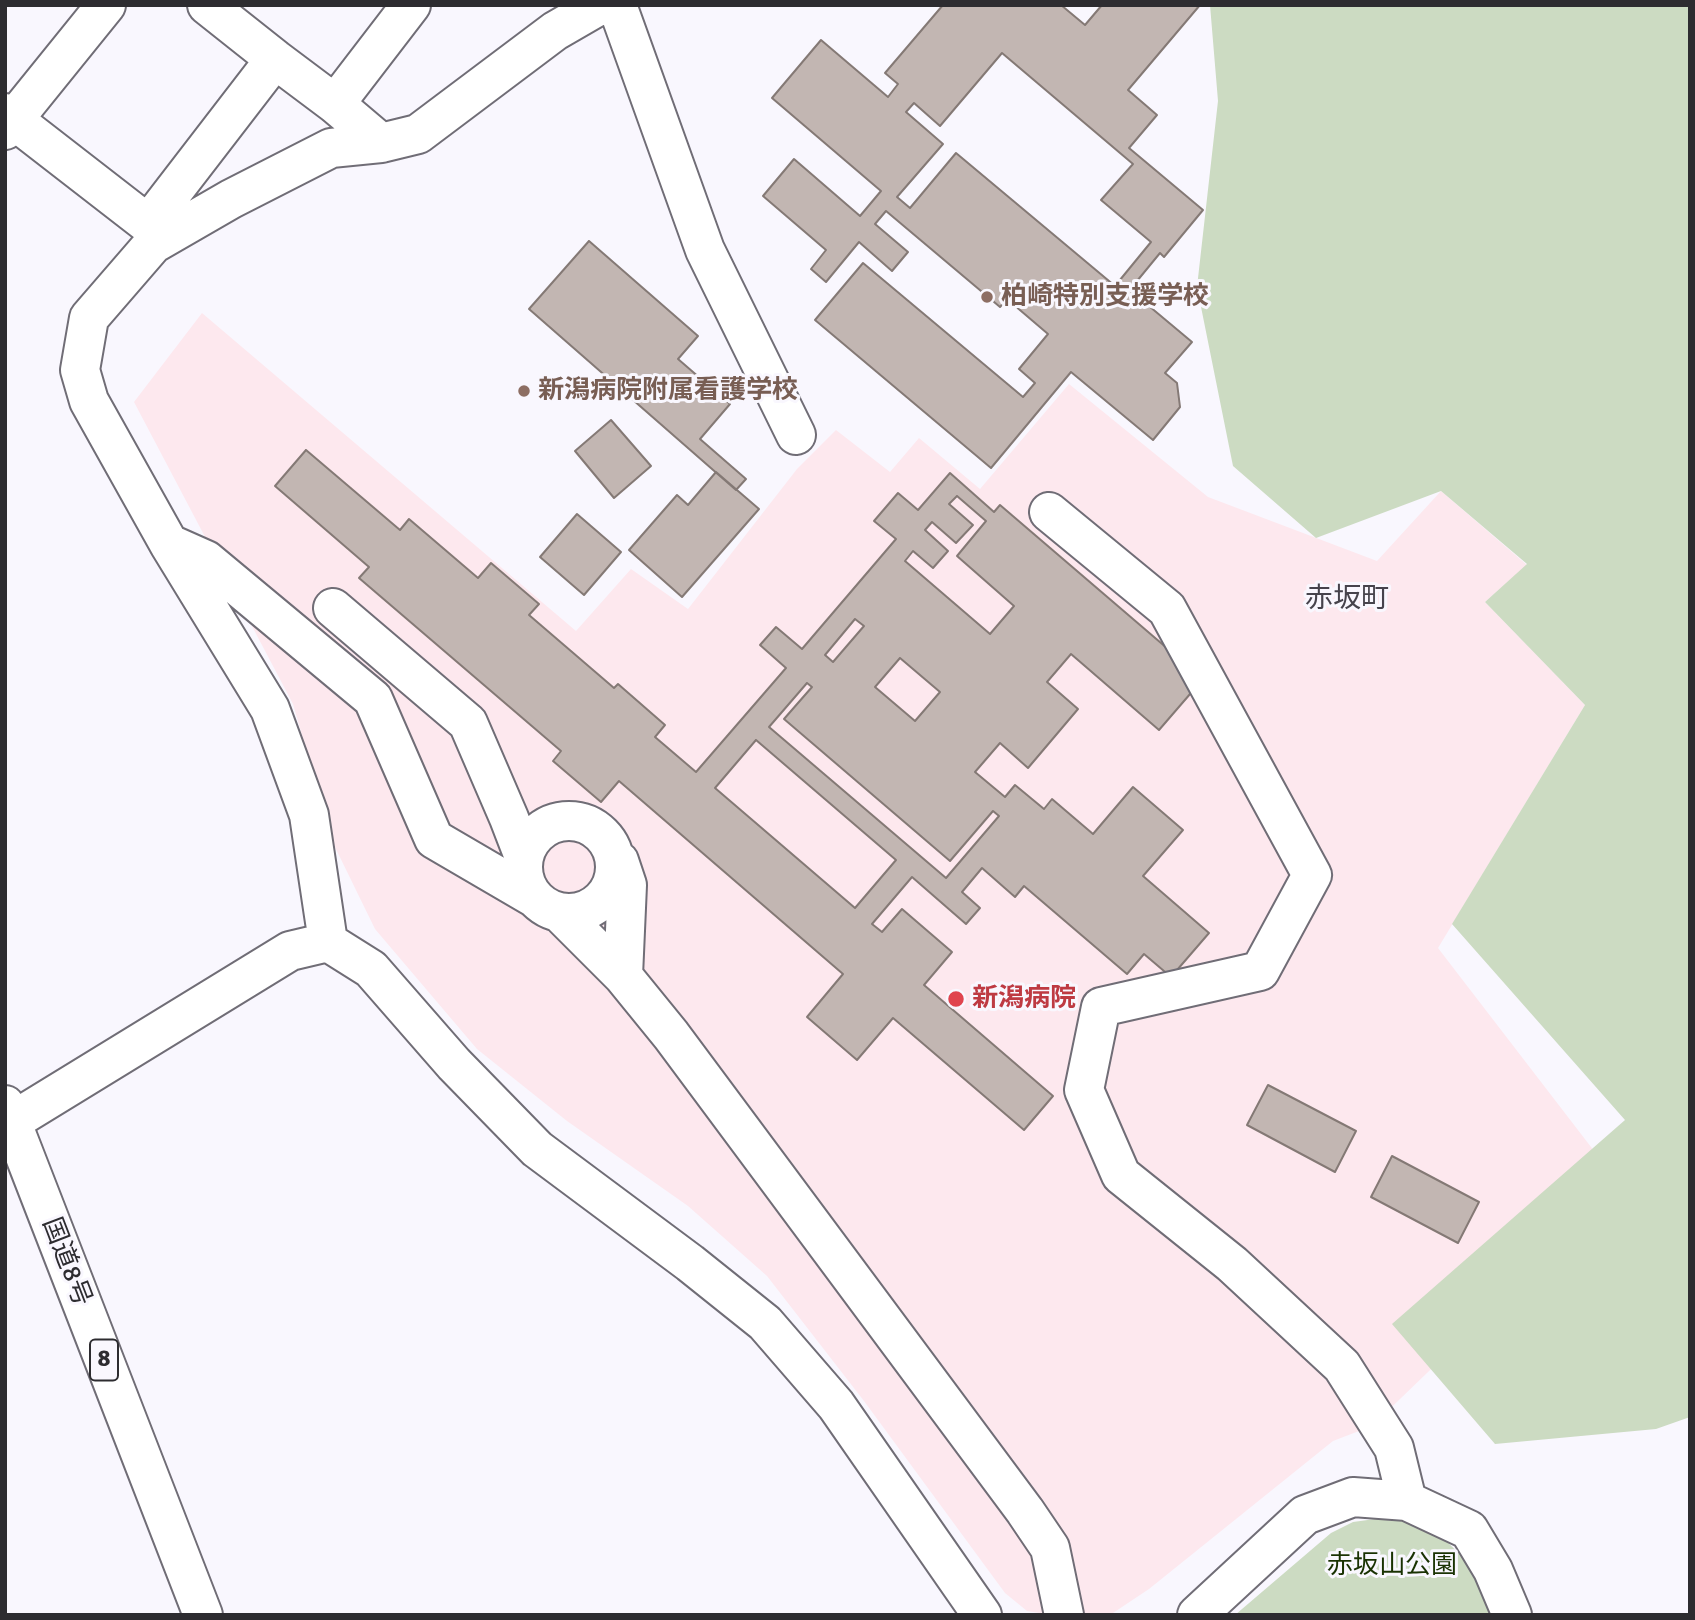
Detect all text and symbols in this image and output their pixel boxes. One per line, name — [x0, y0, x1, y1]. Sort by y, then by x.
place label: 柏崎特別支援学校 — [1001, 281, 1209, 313]
marker: 柏崎特別支援学校 — [979, 289, 995, 305]
place label: 新潟病院附属看護学校 — [538, 375, 798, 407]
marker: 新潟病院附属看護学校 — [516, 383, 532, 399]
district label: 赤坂町 — [1305, 583, 1389, 617]
place label: 新潟病院 — [972, 983, 1076, 1015]
marker: 新潟病院 — [946, 989, 966, 1009]
street label: 国道8号 — [35, 1213, 97, 1311]
road number: 8 — [90, 1340, 118, 1380]
park label: 赤坂山公園 — [1327, 1550, 1457, 1582]

